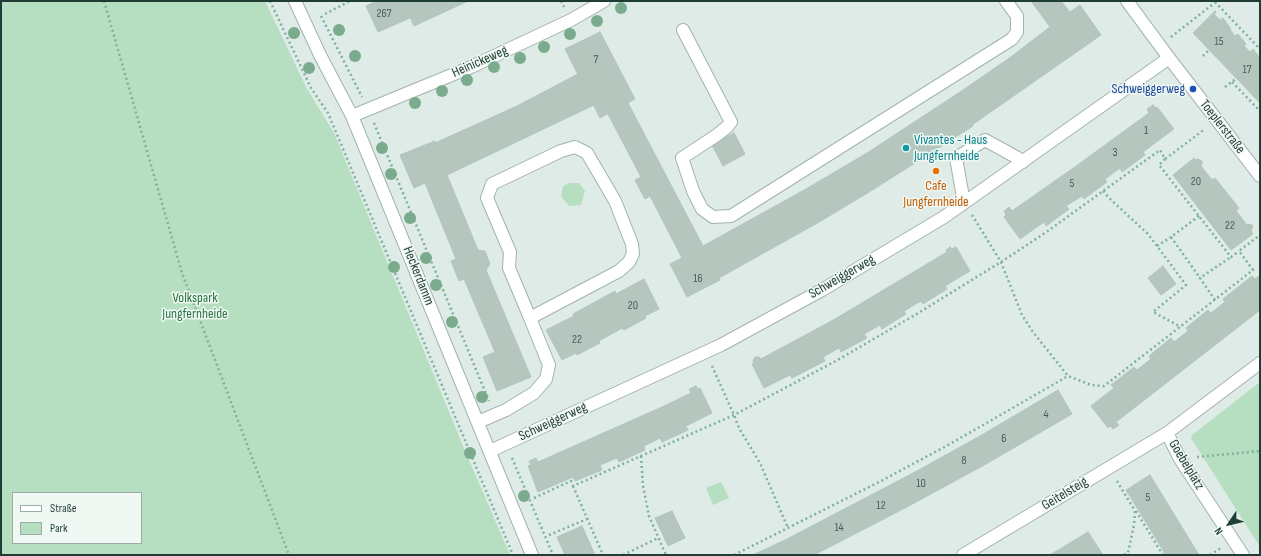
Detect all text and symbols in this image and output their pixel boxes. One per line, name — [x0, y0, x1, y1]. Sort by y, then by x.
house number: 267 — [377, 7, 391, 21]
house number: 15 — [1214, 35, 1224, 49]
street label: Heinickeweg — [450, 42, 510, 82]
house number: 7 — [594, 53, 598, 67]
house number: 17 — [1243, 63, 1251, 77]
place label: Schweiggerweg — [1111, 81, 1185, 97]
marker: Schweiggerweg — [1188, 84, 1198, 94]
street label: Toeplerstraße — [1196, 97, 1248, 157]
house number: 1 — [1144, 124, 1148, 138]
place label: Vivantes - Haus Jungfernheide — [914, 132, 987, 164]
marker: Vivantes - Haus Jungfernheide — [901, 143, 911, 153]
house number: 3 — [1112, 146, 1118, 160]
marker: Cafe Jungfernheide — [931, 166, 941, 176]
house number: 20 — [1191, 175, 1201, 189]
house number: 5 — [1070, 177, 1074, 191]
place label: Cafe Jungfernheide — [903, 178, 969, 210]
house number: 22 — [1225, 219, 1235, 233]
street label: Heckerdamm — [399, 244, 437, 308]
street label: Schweiggerweg — [806, 251, 878, 303]
house number: 16 — [693, 272, 703, 286]
park label: Volkspark Jungfernheide — [162, 290, 228, 322]
house number: 20 — [628, 299, 638, 313]
house number: 22 — [572, 333, 582, 347]
street label: Schweiggerweg — [516, 399, 590, 445]
house number: 4 — [1043, 408, 1049, 422]
house number: 6 — [1001, 432, 1007, 446]
street label: Goebelplatz — [1164, 437, 1208, 493]
house number: 8 — [961, 454, 967, 468]
street label: Geitelsteig — [1039, 474, 1091, 514]
house number: 10 — [916, 477, 926, 491]
house number: 5 — [1146, 491, 1150, 505]
legend — [12, 492, 142, 544]
house number: 12 — [876, 499, 886, 513]
text: Straße — [50, 501, 77, 516]
north arrow — [1209, 504, 1249, 544]
text: Park — [50, 521, 68, 536]
house number: 14 — [834, 521, 844, 535]
text: N — [1212, 525, 1226, 537]

